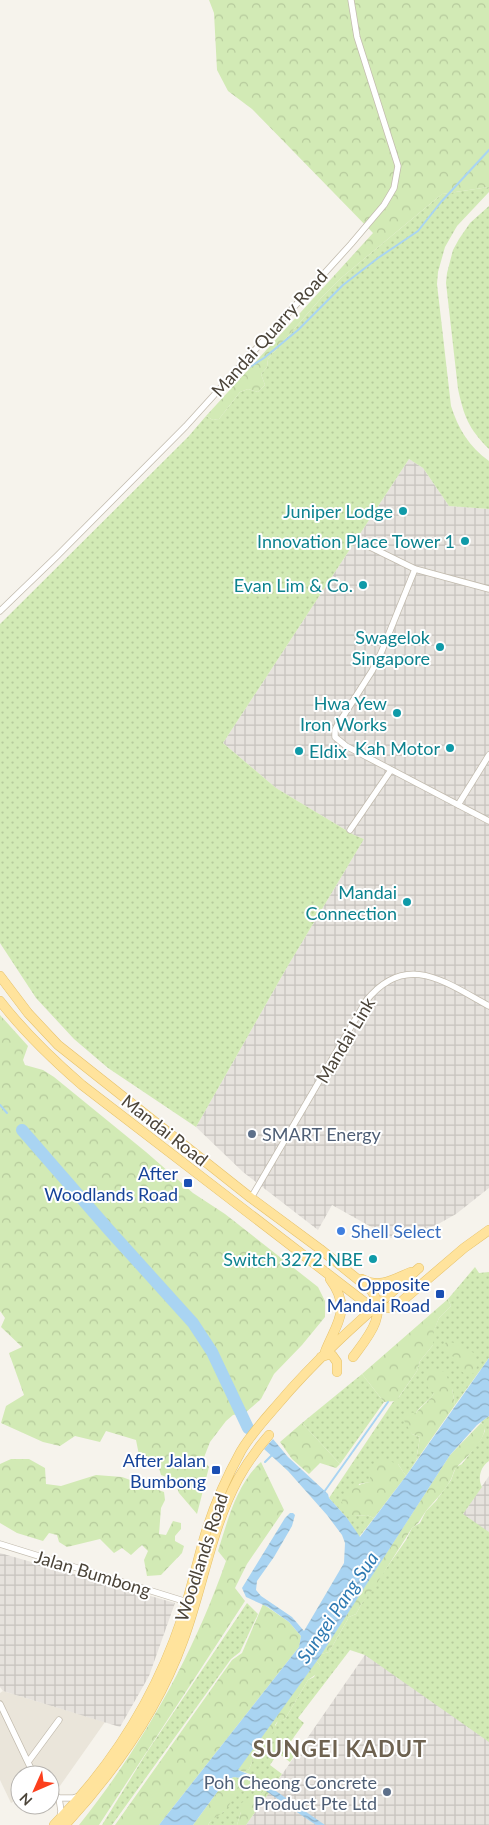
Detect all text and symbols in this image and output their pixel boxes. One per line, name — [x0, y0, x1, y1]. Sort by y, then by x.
street label: Mandai Quarry Road — [206, 265, 332, 401]
place label: Juniper Lodge — [283, 500, 393, 522]
marker: Juniper Lodge — [397, 505, 409, 517]
place label: Innovation Place Tower 1 — [257, 530, 455, 552]
marker: Innovation Place Tower 1 — [459, 535, 471, 547]
place label: Evan Lim & Co. — [234, 574, 353, 596]
marker: Evan Lim & Co. — [357, 579, 369, 591]
place label: Swagelok Singapore — [352, 626, 431, 669]
marker: Swagelok Singapore — [434, 641, 446, 653]
place label: Hwa Yew Iron Works — [300, 692, 387, 735]
marker: Hwa Yew Iron Works — [391, 707, 403, 719]
place label: Kah Motor — [355, 737, 440, 759]
place label: Eldix — [309, 740, 347, 762]
marker: Kah Motor — [444, 742, 456, 754]
marker: Eldix — [293, 745, 305, 757]
place label: Mandai Connection — [305, 881, 397, 924]
marker: Mandai Connection — [401, 896, 413, 908]
street label: Mandai Link — [311, 992, 380, 1087]
street label: Mandai Road — [118, 1090, 212, 1170]
place label: SMART Energy — [262, 1123, 382, 1145]
marker: SMART Energy — [246, 1128, 258, 1140]
place label: After Woodlands Road — [44, 1162, 178, 1205]
marker: After Woodlands Road — [182, 1177, 194, 1189]
place label: Shell Select — [351, 1220, 442, 1242]
marker: Shell Select — [335, 1225, 347, 1237]
place label: Switch 3272 NBE — [223, 1248, 363, 1270]
marker: Switch 3272 NBE — [367, 1253, 379, 1265]
place label: Opposite Mandai Road — [327, 1273, 430, 1316]
marker: Opposite Mandai Road — [434, 1288, 446, 1300]
place label: After Jalan Bumbong — [123, 1449, 206, 1492]
marker: After Jalan Bumbong — [210, 1464, 222, 1476]
street label: Woodlands Road — [170, 1490, 232, 1624]
street label: Jalan Bumbong — [32, 1545, 154, 1601]
water label: Sungei Pang Sua — [291, 1547, 383, 1667]
district label: SUNGEI KADUT — [253, 1735, 427, 1762]
north arrow — [10, 1765, 60, 1815]
place label: Poh Cheong Concrete Product Pte Ltd — [204, 1771, 377, 1814]
marker: Poh Cheong Concrete Product Pte Ltd — [381, 1786, 393, 1798]
text: N — [16, 1790, 35, 1809]

